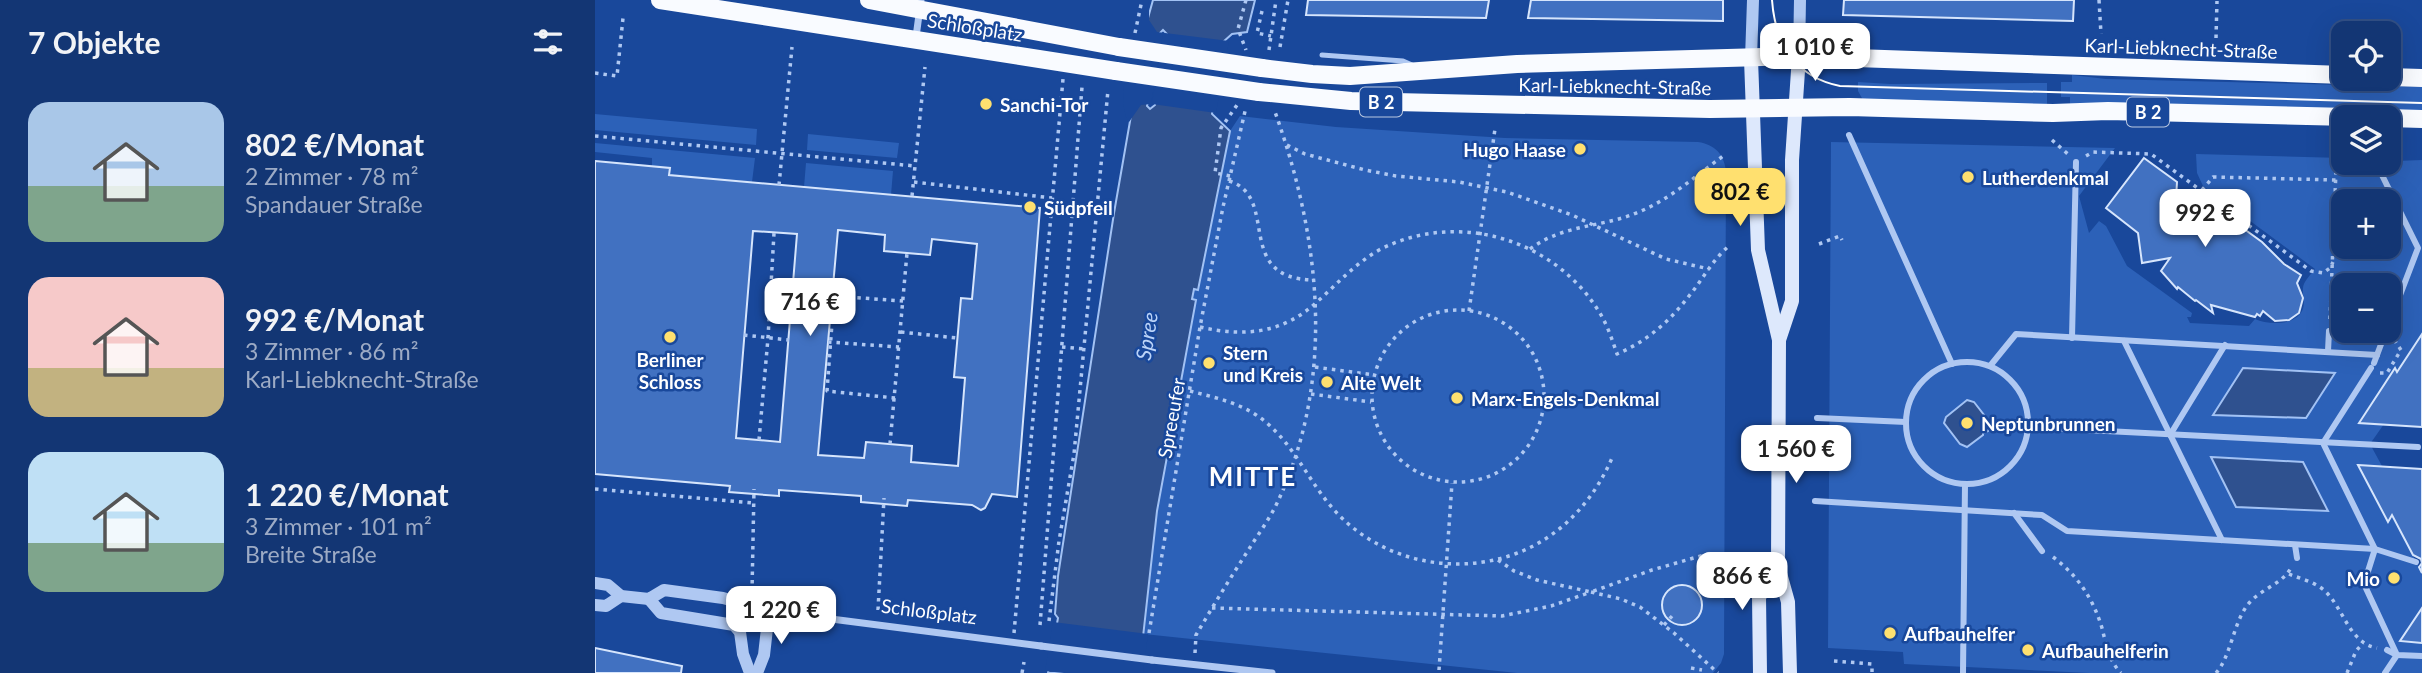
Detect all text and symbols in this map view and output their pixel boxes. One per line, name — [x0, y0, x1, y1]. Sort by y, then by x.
street label: Schloßplatz — [926, 8, 1024, 46]
map controls — [2331, 21, 2401, 343]
button: locate — [2331, 21, 2401, 91]
icon: filters — [529, 23, 567, 61]
text: 7 Objekte — [28, 24, 160, 60]
pin: 1 010 € — [1750, 24, 1880, 83]
text: 1 010 € — [1776, 32, 1854, 60]
street label: Karl-Liebknecht-Straße — [2084, 33, 2278, 63]
street label: Karl-Liebknecht-Straße — [1518, 73, 1712, 99]
road number: B 2 — [1360, 88, 1402, 116]
place label: Sanchi-Tor — [1000, 93, 1089, 116]
marker: Sanchi-Tor — [978, 96, 994, 112]
road number: B 2 — [2127, 98, 2169, 127]
button: layers — [2331, 105, 2401, 175]
text: 802 €/Monat — [245, 126, 424, 162]
icon: home — [84, 130, 168, 214]
place label: Hugo Haase — [1463, 138, 1566, 161]
marker: Hugo Haase — [1572, 141, 1588, 157]
text: 2 Zimmer · 78 m² — [245, 162, 418, 190]
place label: Lutherdenkmal — [1982, 166, 2109, 189]
pin: 802 € — [1691, 168, 1789, 228]
marker: Lutherdenkmal — [1960, 169, 1976, 185]
text: 802 € — [1711, 177, 1769, 205]
button: + — [2331, 189, 2401, 259]
text: Spandauer Straße — [245, 190, 423, 218]
pin: 992 € — [2156, 190, 2254, 249]
place label: Südpfeil — [1044, 196, 1113, 219]
text: 992 € — [2176, 198, 2234, 226]
marker: Südpfeil — [1022, 199, 1038, 215]
button: − — [2331, 273, 2401, 343]
pin: 716 € — [761, 278, 859, 338]
text: 716 € — [781, 287, 839, 315]
text: 992 €/Monat — [245, 301, 424, 337]
icon: home — [84, 305, 168, 389]
water label: Spree — [1130, 310, 1162, 362]
marker: Berliner Schloss — [662, 329, 678, 345]
text: 3 Zimmer · 86 m² — [245, 337, 418, 365]
place label: Stern und Kreis — [1223, 341, 1303, 386]
place label: Berliner Schloss — [636, 348, 704, 393]
marker: Stern und Kreis — [1201, 355, 1217, 371]
text: Karl-Liebknecht-Straße — [245, 365, 479, 393]
place label: Alte Welt — [1340, 371, 1421, 394]
marker: Alte Welt — [1319, 374, 1335, 390]
street label: Spreeufer — [1153, 376, 1189, 460]
place label: Marx-Engels-Denkmal — [1471, 387, 1659, 410]
marker: Marx-Engels-Denkmal — [1449, 390, 1465, 406]
place label: Neptunbrunnen — [1981, 412, 2116, 435]
marker: Neptunbrunnen — [1959, 415, 1975, 431]
pin: 1 560 € — [1731, 426, 1861, 485]
text: 1 560 € — [1757, 434, 1835, 462]
district label: MITTE — [1209, 460, 1297, 492]
text: 1 220 €/Monat — [245, 476, 449, 512]
icon: home — [84, 480, 168, 564]
text: 3 Zimmer · 101 m² — [245, 512, 432, 540]
text: Breite Straße — [245, 540, 377, 568]
pin: 866 € — [1693, 552, 1791, 612]
text: 866 € — [1713, 561, 1771, 589]
place label: Mio — [2346, 567, 2380, 590]
marker: Mio — [2386, 570, 2402, 586]
pin: 1 220 € — [716, 586, 846, 646]
street label: Schloßplatz — [880, 594, 978, 628]
text: 1 220 € — [742, 595, 820, 623]
place label: Aufbauhelfer — [1903, 622, 2016, 645]
marker: Aufbauhelfer — [1882, 625, 1898, 641]
place label: Aufbauhelferin — [2041, 639, 2169, 662]
marker: Aufbauhelferin — [2020, 642, 2036, 658]

